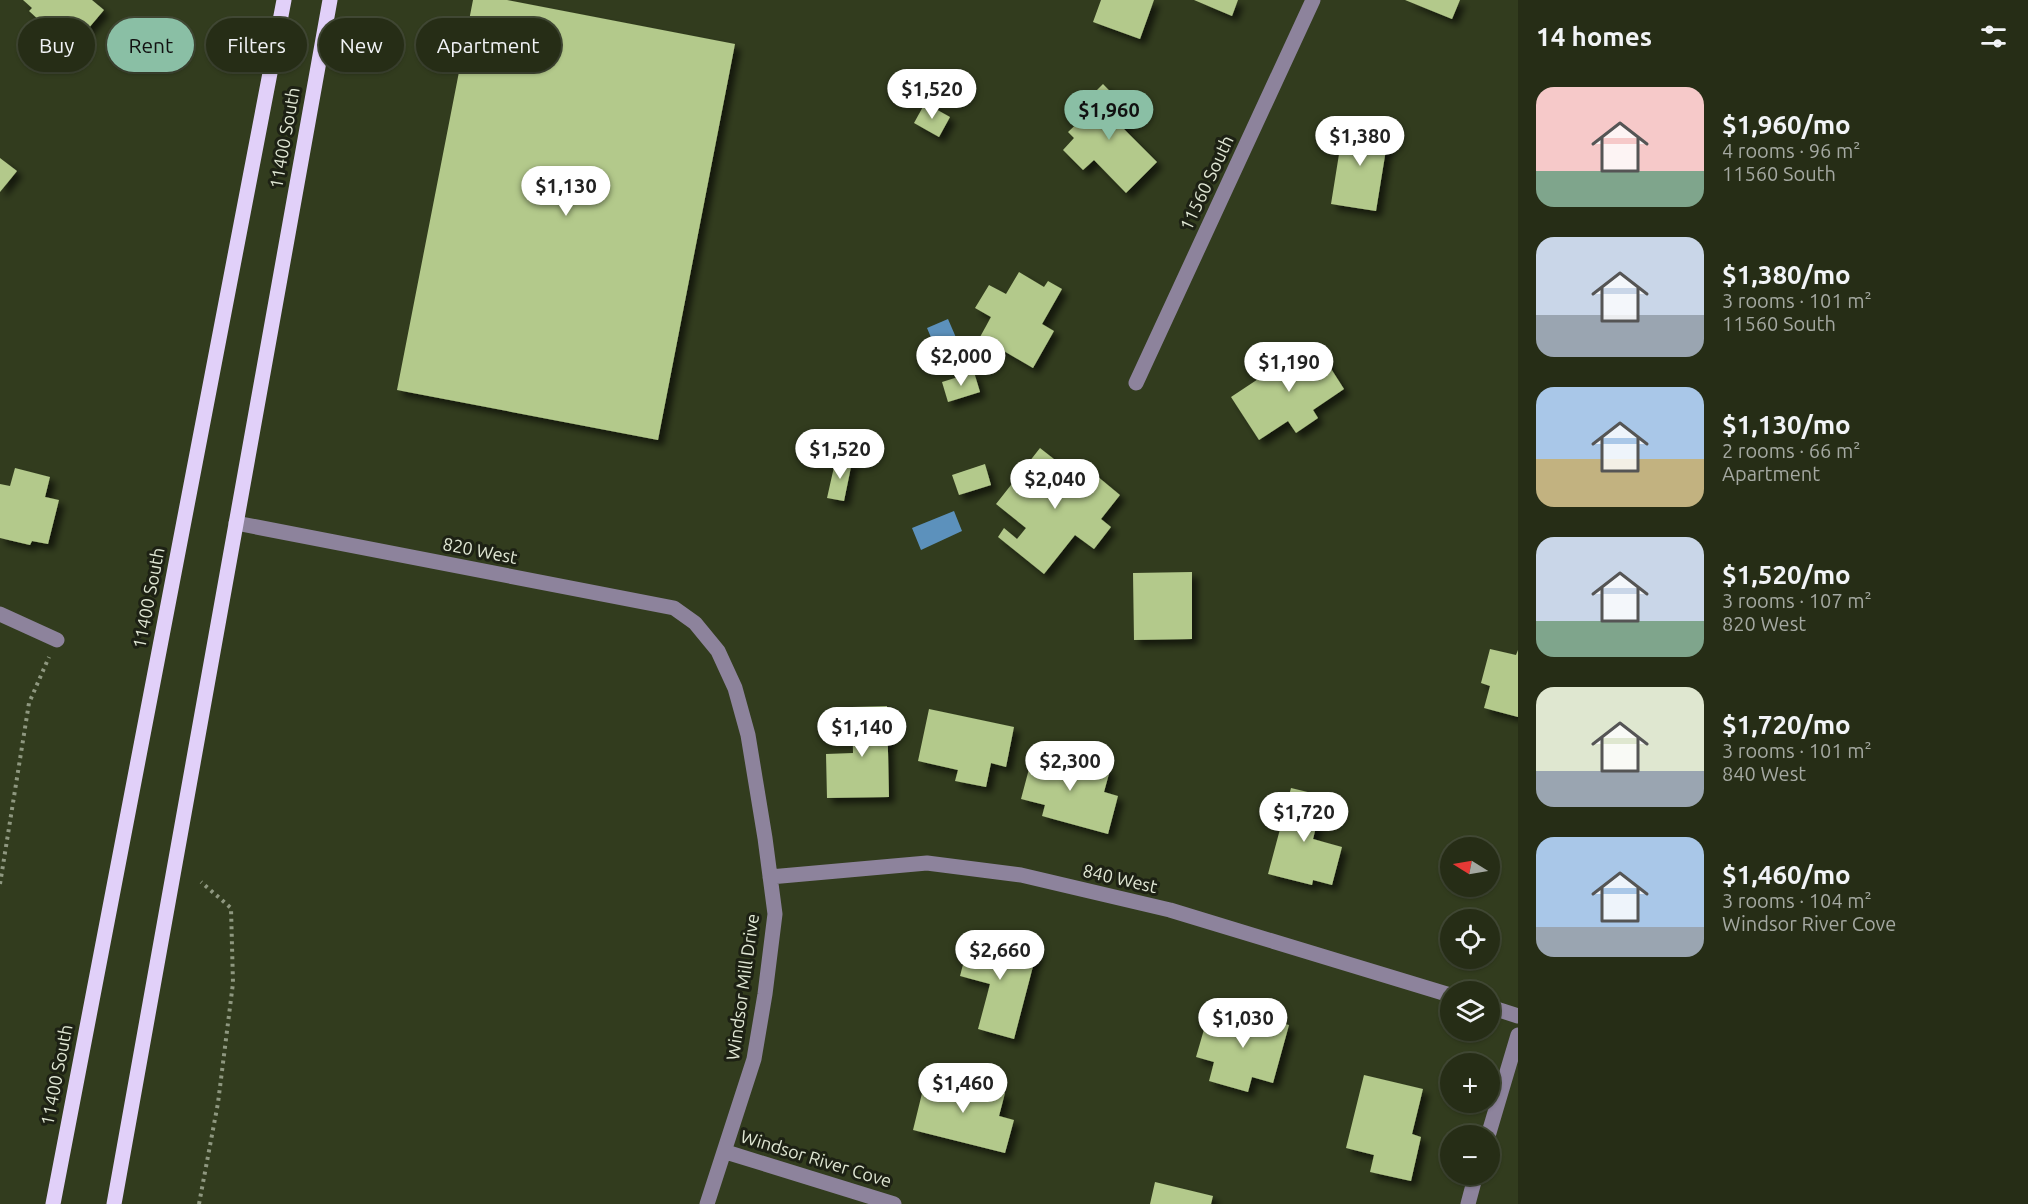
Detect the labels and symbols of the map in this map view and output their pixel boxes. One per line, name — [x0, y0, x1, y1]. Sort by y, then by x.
pin: $1,520 — [883, 69, 981, 120]
street label: 11400 South — [265, 86, 303, 190]
pin: $1,960 — [1060, 90, 1158, 141]
pin: $1,380 — [1311, 116, 1409, 167]
street label: 11560 South — [1175, 132, 1237, 233]
pin: $1,130 — [517, 166, 615, 217]
pin: $2,000 — [912, 336, 1010, 387]
pin: $1,190 — [1240, 342, 1338, 393]
pin: $1,520 — [791, 429, 889, 480]
pin: $2,040 — [1006, 459, 1104, 510]
street label: 820 West — [441, 533, 519, 567]
street label: 11400 South — [128, 546, 168, 650]
pin: $1,140 — [813, 707, 911, 758]
pin: $2,300 — [1021, 741, 1119, 792]
pin: $1,720 — [1255, 792, 1353, 843]
north arrow — [1440, 837, 1500, 897]
street label: 840 West — [1081, 860, 1159, 896]
street label: Windsor Mill Drive — [722, 912, 762, 1061]
pin: $2,660 — [951, 930, 1049, 981]
pin: $1,030 — [1194, 998, 1292, 1049]
street label: 11400 South — [36, 1023, 76, 1127]
pin: $1,460 — [914, 1063, 1012, 1114]
street label: Windsor River Cove — [738, 1126, 894, 1191]

